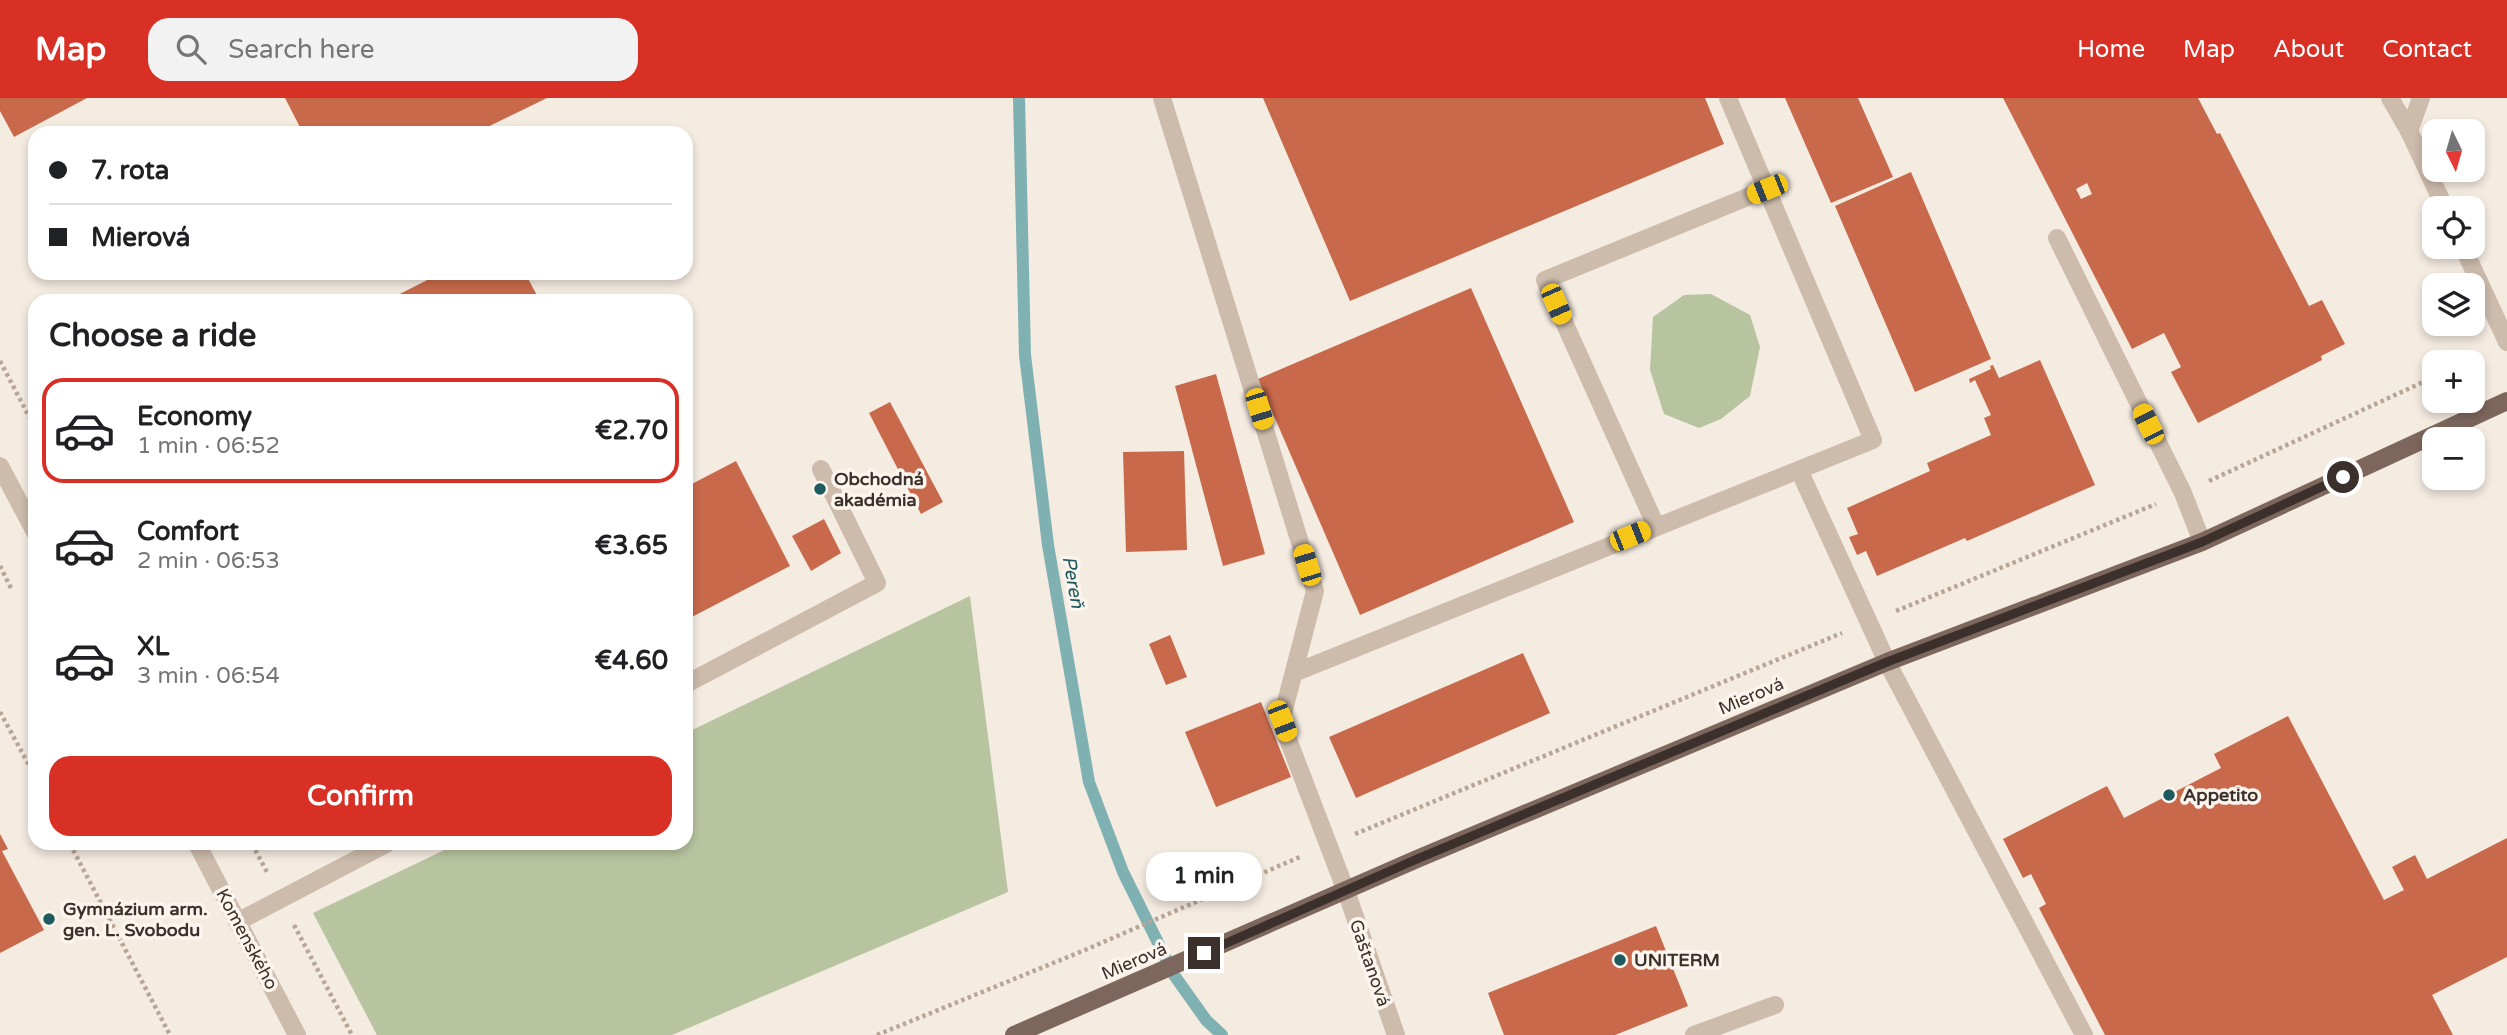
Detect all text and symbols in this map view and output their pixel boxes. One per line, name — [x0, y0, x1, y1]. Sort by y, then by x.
search box — [148, 18, 638, 81]
text: Map — [35, 30, 106, 69]
icon: search — [172, 30, 210, 68]
text: Search here — [228, 34, 374, 65]
text: Home — [2077, 35, 2145, 64]
text: Map — [2183, 35, 2235, 64]
text: About — [2273, 35, 2344, 64]
text: Contact — [2382, 35, 2472, 64]
north arrow — [2422, 119, 2485, 182]
map controls — [2422, 119, 2485, 490]
text: 7. rota — [91, 155, 169, 186]
car — [1744, 171, 1791, 207]
button: locate — [2422, 196, 2485, 259]
text: Mierová — [91, 222, 190, 253]
button: layers — [2422, 273, 2485, 336]
car — [1538, 281, 1575, 327]
text: Choose a ride — [49, 317, 256, 355]
button: + — [2422, 350, 2485, 413]
car — [1243, 386, 1276, 432]
icon: car — [53, 399, 116, 462]
text: Economy — [137, 401, 252, 432]
car — [2130, 401, 2167, 447]
text: €2.70 — [595, 415, 668, 446]
button: − — [2422, 427, 2485, 490]
text: 1 min · 06:52 — [137, 432, 280, 460]
route start — [2327, 461, 2359, 493]
place label: Obchodná akadémia — [834, 468, 924, 511]
marker: Obchodná akadémia — [812, 481, 828, 497]
icon: car — [53, 514, 116, 577]
text: Comfort — [137, 516, 239, 547]
car — [1607, 518, 1654, 554]
text: €3.65 — [595, 530, 668, 561]
car — [1291, 542, 1324, 588]
text: 2 min · 06:53 — [137, 547, 280, 575]
water label: Pereň — [1058, 554, 1088, 610]
icon: car — [53, 629, 116, 692]
text: XL — [137, 631, 169, 662]
text: €4.60 — [595, 645, 668, 676]
text: 3 min · 06:54 — [137, 662, 280, 690]
street label: Mierová — [1715, 672, 1787, 720]
car — [1265, 698, 1300, 744]
button: Confirm — [49, 756, 672, 836]
place label: Appetito — [2183, 784, 2258, 806]
marker: Appetito — [2161, 787, 2177, 803]
callout: 1 min — [1146, 852, 1262, 900]
text: 1 min — [1173, 862, 1235, 890]
street label: Komenského — [211, 885, 283, 993]
place label: Gymnázium arm. gen. L. Svobodu — [63, 898, 208, 941]
marker: Gymnázium arm. gen. L. Svobodu — [41, 911, 57, 927]
street label: Gaštanová — [1345, 917, 1395, 1009]
street label: Mierová — [1098, 937, 1170, 985]
route end — [1188, 937, 1220, 969]
place label: UNITERM — [1634, 949, 1720, 971]
marker: UNITERM — [1612, 952, 1628, 968]

